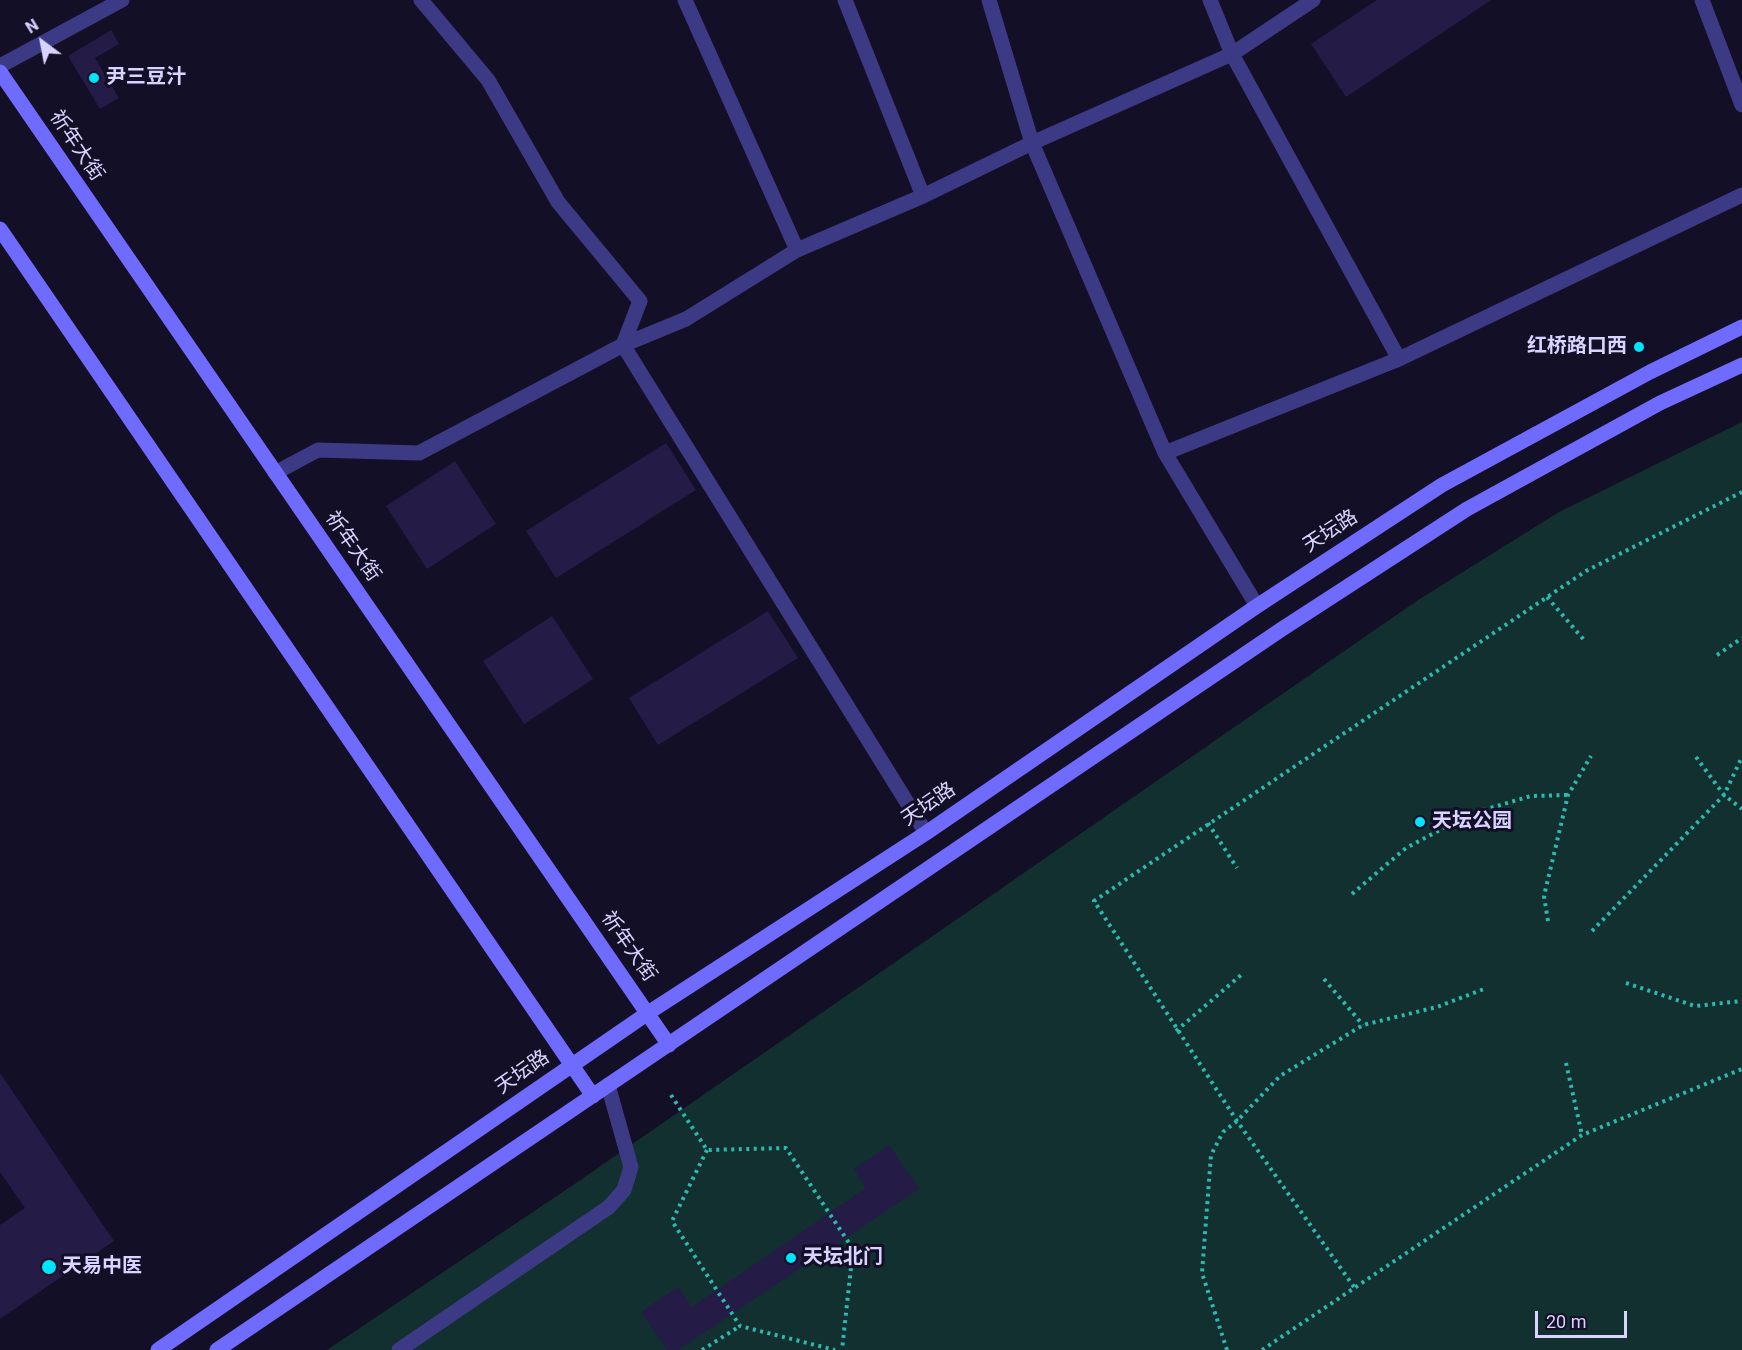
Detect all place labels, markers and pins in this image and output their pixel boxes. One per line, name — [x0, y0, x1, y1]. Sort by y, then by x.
place label: 尹三豆汁 — [106, 66, 186, 90]
marker: 尹三豆汁 — [87, 71, 101, 85]
place label: 红桥路口西 — [1527, 335, 1627, 359]
marker: 红桥路口西 — [1632, 340, 1646, 354]
place label: 天坛公园 — [1432, 810, 1512, 834]
marker: 天坛公园 — [1413, 815, 1427, 829]
place label: 天坛北门 — [803, 1246, 883, 1270]
marker: 天坛北门 — [784, 1251, 798, 1265]
place label: 天易中医 — [62, 1255, 142, 1279]
marker: 天易中医 — [40, 1258, 58, 1276]

